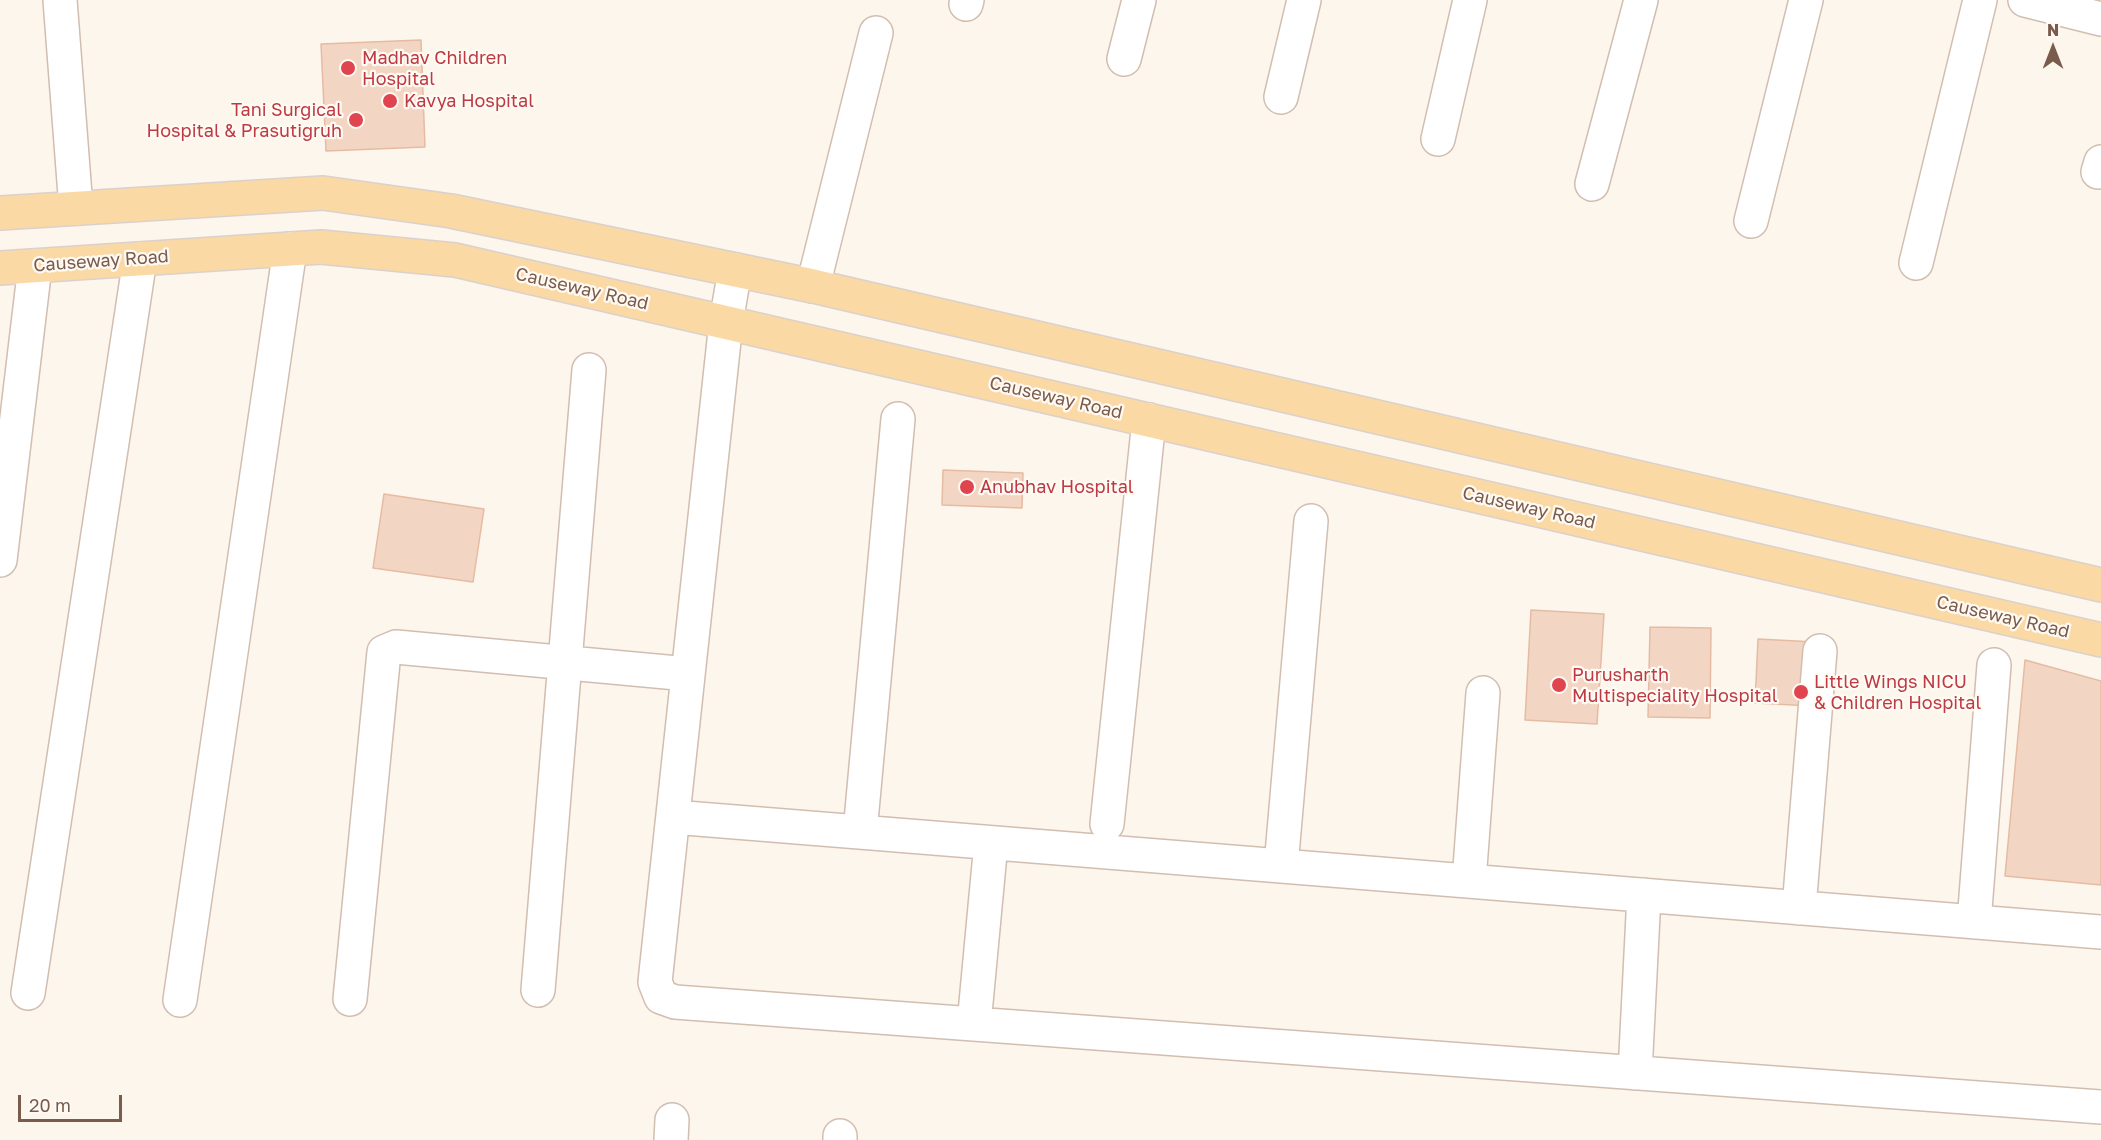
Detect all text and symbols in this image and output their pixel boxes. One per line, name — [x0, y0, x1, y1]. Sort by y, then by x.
north arrow — [2023, 18, 2083, 78]
text: N — [2047, 20, 2059, 40]
place label: Madhav Children Hospital — [362, 47, 507, 90]
marker: Madhav Children Hospital — [339, 59, 357, 77]
place label: Kavya Hospital — [404, 90, 534, 112]
marker: Kavya Hospital — [381, 92, 399, 110]
place label: Tani Surgical Hospital & Prasutigruh — [147, 99, 342, 142]
marker: Tani Surgical Hospital & Prasutigruh — [347, 111, 365, 129]
street label: Causeway Road — [33, 245, 169, 277]
street label: Causeway Road — [513, 263, 651, 315]
street label: Causeway Road — [987, 372, 1125, 424]
place label: Anubhav Hospital — [980, 476, 1134, 498]
marker: Anubhav Hospital — [958, 478, 976, 496]
street label: Causeway Road — [1460, 482, 1598, 534]
street label: Causeway Road — [1934, 591, 2072, 643]
place label: Purusharth Multispeciality Hospital — [1572, 664, 1777, 706]
place label: Little Wings NICU & Children Hospital — [1814, 671, 1981, 714]
marker: Purusharth Multispeciality Hospital — [1550, 676, 1568, 694]
marker: Little Wings NICU & Children Hospital — [1792, 683, 1810, 701]
scale bar — [21, 1083, 124, 1121]
text: 20 m — [29, 1094, 71, 1116]

